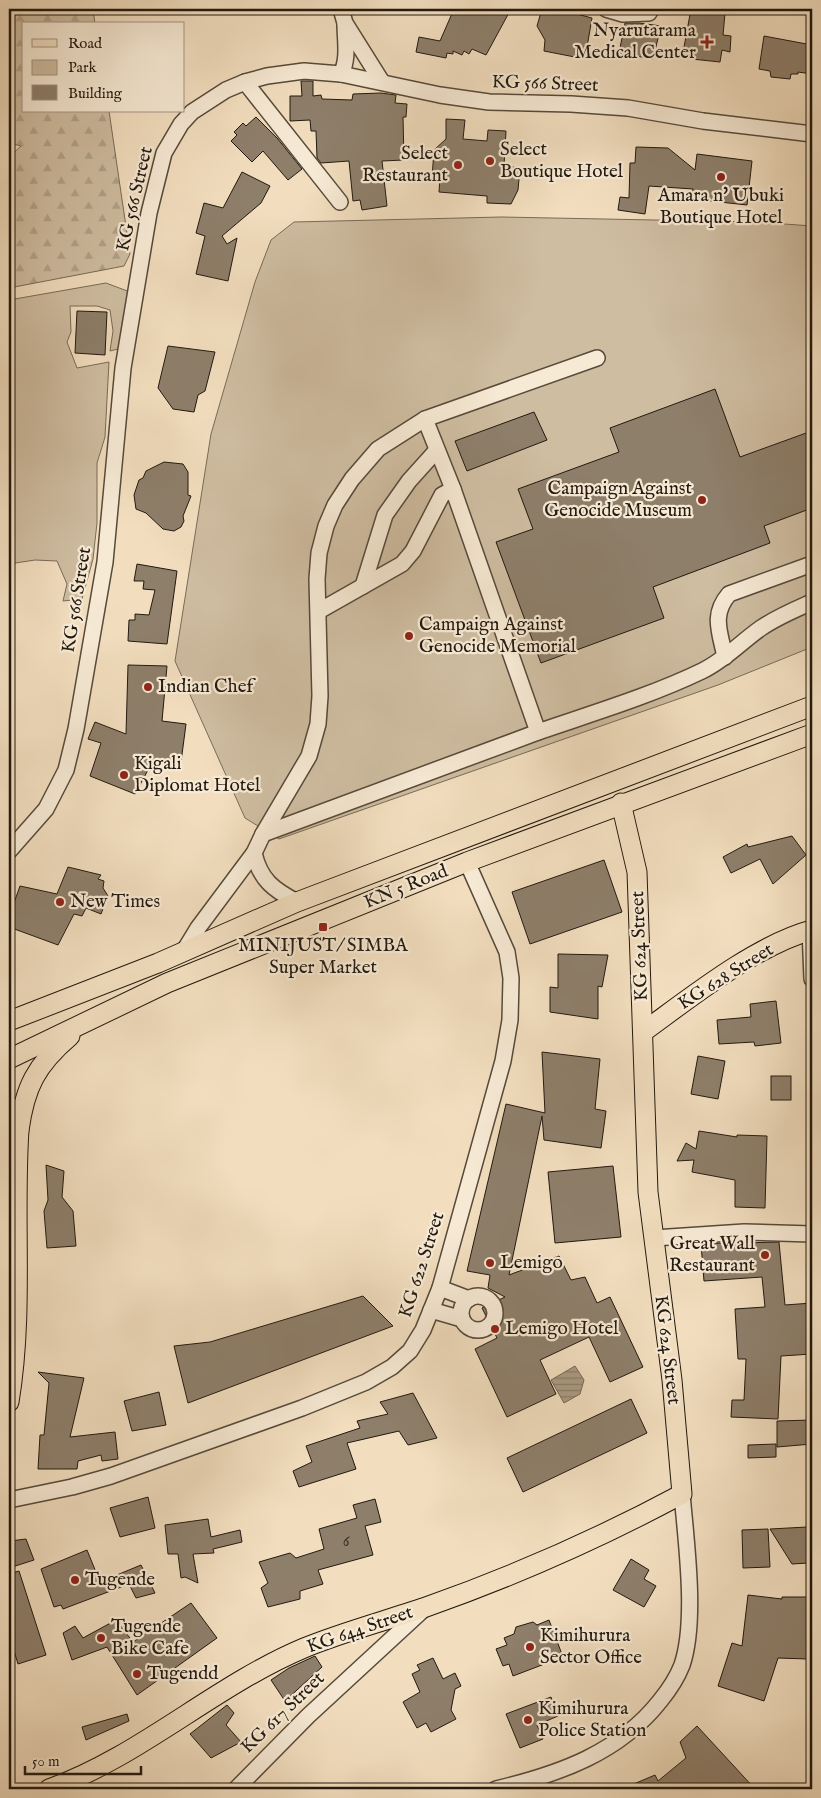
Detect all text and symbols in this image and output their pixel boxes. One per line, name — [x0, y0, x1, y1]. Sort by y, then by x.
place label: Nyarutarama Medical Center — [574, 19, 697, 65]
legend — [22, 22, 185, 112]
text: Road — [68, 34, 103, 53]
marker: Nyarutarama Medical Center — [700, 35, 714, 49]
text: Park — [68, 58, 98, 77]
street label: KG 566 Street — [491, 70, 599, 98]
text: Building — [68, 84, 123, 103]
place label: Select Boutique Hotel — [500, 138, 624, 184]
place label: Select Restaurant — [362, 142, 448, 188]
street label: KG 566 Street — [111, 144, 159, 254]
marker: Select Boutique Hotel — [484, 155, 496, 167]
marker: Select Restaurant — [452, 159, 464, 171]
marker: Amara n' Ubuki Boutique Hotel — [715, 171, 727, 183]
place label: Amara n' Ubuki Boutique Hotel — [657, 184, 784, 230]
place label: Campaign Against Genocide Museum — [544, 477, 692, 523]
marker: Campaign Against Genocide Museum — [696, 494, 708, 506]
street label: KG 566 Street — [57, 545, 97, 655]
place label: Campaign Against Genocide Memorial — [419, 613, 577, 659]
marker: Campaign Against Genocide Memorial — [403, 630, 415, 642]
place label: Indian Chef — [158, 675, 256, 699]
marker: Indian Chef — [142, 681, 154, 693]
place label: Kigali Diplomat Hotel — [134, 752, 261, 798]
marker: Kigali Diplomat Hotel — [118, 769, 130, 781]
street label: KN 5 Road — [361, 859, 452, 915]
place label: New Times — [70, 890, 160, 914]
street label: KG 624 Street — [626, 890, 654, 1001]
marker: New Times — [54, 896, 66, 908]
marker: MINIJUST/ SIMBA Super Market — [317, 921, 329, 933]
place label: MINIJUST/ SIMBA Super Market — [238, 934, 409, 980]
street label: KG 628 Street — [674, 938, 779, 1016]
street label: KG 622 Street — [394, 1209, 451, 1321]
place label: Great Wall Restaurant — [669, 1232, 756, 1278]
marker: Great Wall Restaurant — [759, 1249, 771, 1261]
place label: Lemigo — [500, 1251, 563, 1275]
marker: Lemigo — [484, 1257, 496, 1269]
street label: KG 624 Street — [648, 1294, 686, 1407]
place label: Lemigo Hotel — [505, 1317, 619, 1341]
marker: Lemigo Hotel — [489, 1323, 501, 1335]
house number: 6 — [343, 1532, 350, 1552]
place label: Tugende — [85, 1568, 155, 1592]
marker: Tugende — [69, 1574, 81, 1586]
street label: KG 644 Street — [304, 1600, 417, 1659]
place label: Tugende Bike Cafe — [111, 1615, 189, 1661]
place label: Kimihurura Sector Office — [540, 1624, 642, 1670]
marker: Tugende Bike Cafe — [95, 1632, 107, 1644]
marker: Kimihurura Sector Office — [524, 1641, 536, 1653]
place label: Tugendd — [147, 1662, 219, 1686]
street label: KG 617 Street — [236, 1667, 330, 1759]
marker: Tugendd — [131, 1668, 143, 1680]
place label: Kimihurura Police Station — [538, 1697, 646, 1743]
marker: Kimihurura Police Station — [522, 1714, 534, 1726]
scale bar — [25, 1743, 141, 1775]
text: 50 m — [32, 1752, 60, 1771]

